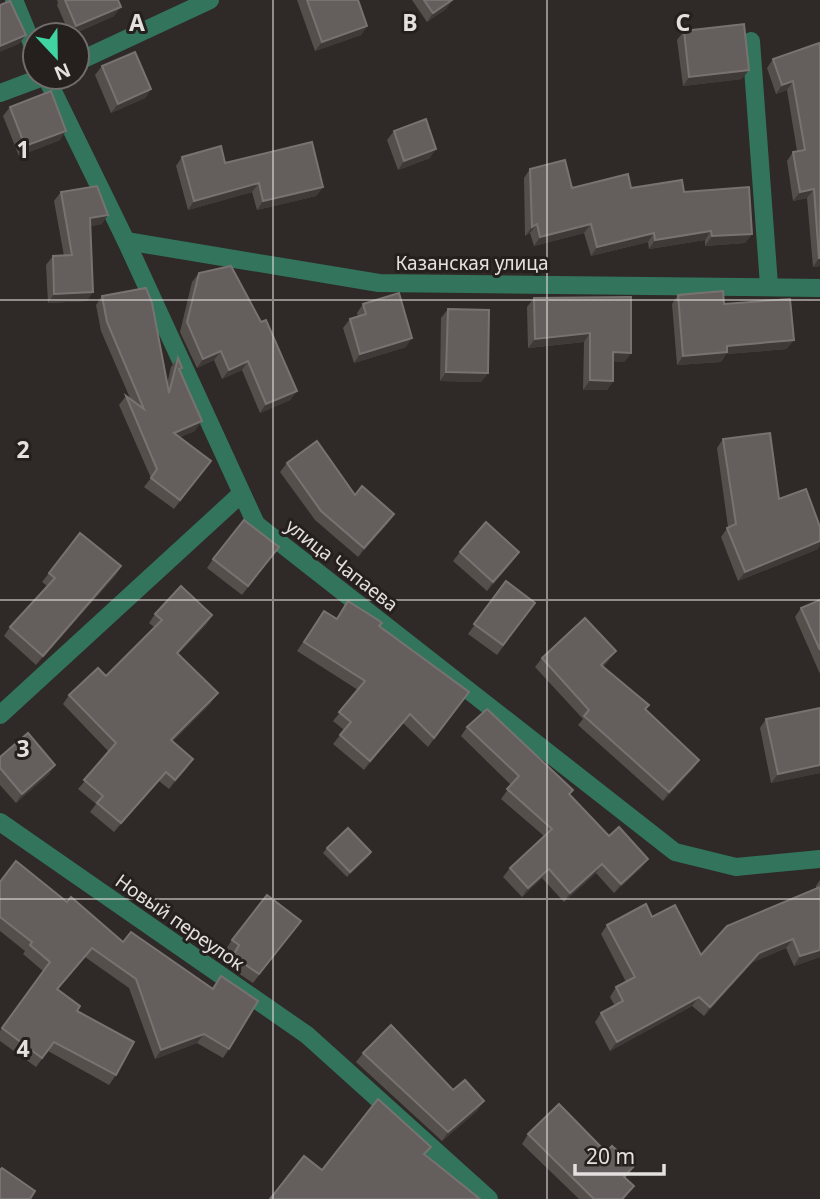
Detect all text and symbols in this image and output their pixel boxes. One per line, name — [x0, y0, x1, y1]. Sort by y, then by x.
text: A — [129, 6, 145, 38]
text: B — [402, 6, 418, 38]
text: C — [676, 6, 691, 38]
north arrow — [21, 21, 91, 91]
text: N — [50, 57, 74, 87]
text: 1 — [16, 133, 30, 165]
street label: Казанская улица — [395, 250, 549, 276]
text: 2 — [16, 433, 30, 465]
street label: улица Чапаева — [280, 513, 404, 617]
text: 3 — [16, 732, 30, 764]
street label: Новый переулок — [110, 868, 250, 976]
text: 4 — [16, 1032, 30, 1064]
scale bar — [575, 1132, 664, 1176]
text: 20 m — [586, 1142, 635, 1170]

